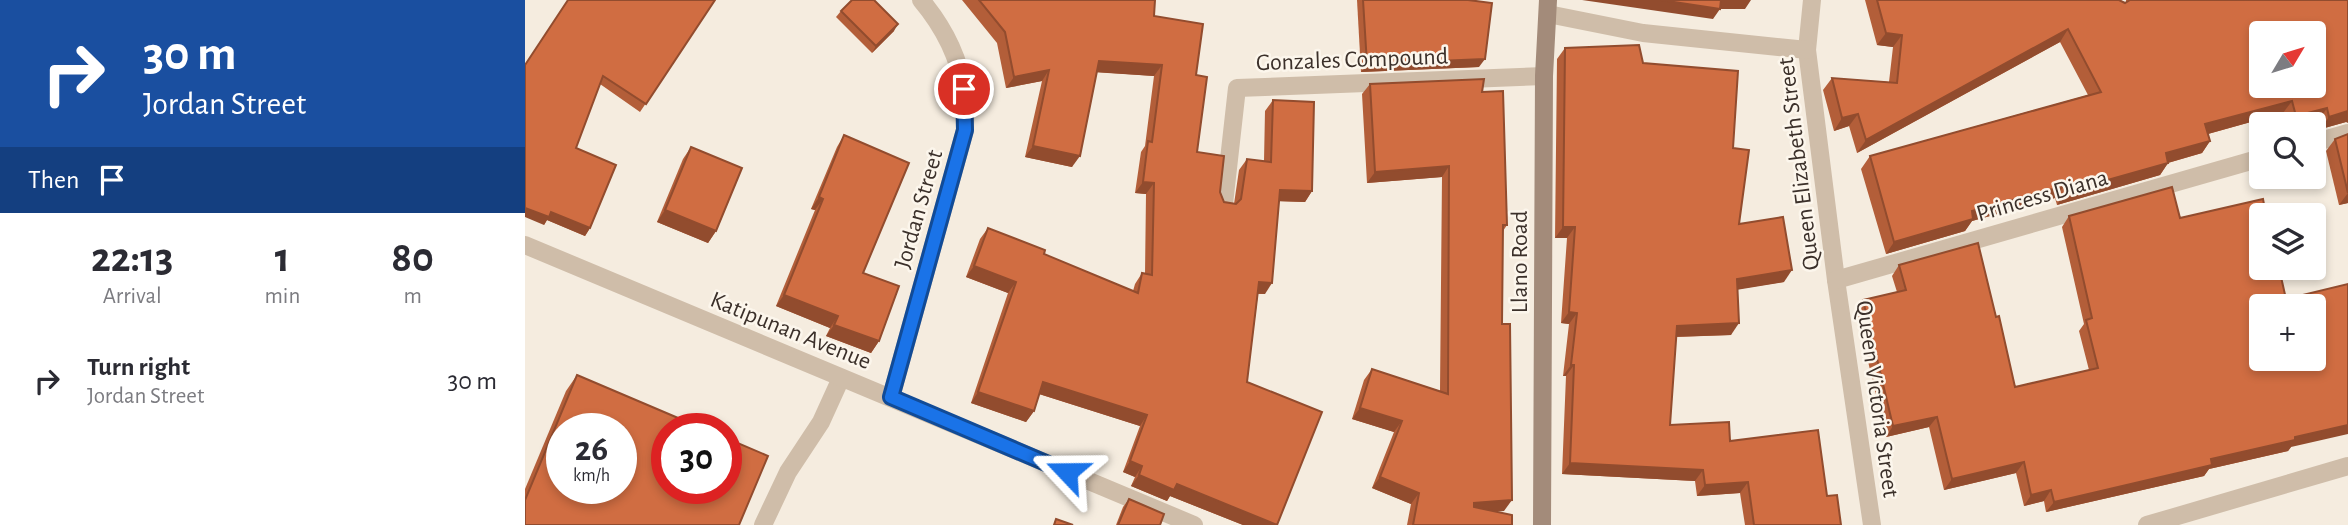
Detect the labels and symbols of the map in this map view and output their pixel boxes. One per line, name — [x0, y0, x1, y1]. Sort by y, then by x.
north arrow — [2249, 21, 2326, 98]
street label: Gonzales Compound — [1256, 45, 1449, 75]
street label: Queen Elizabeth Street — [1774, 56, 1824, 272]
pin — [934, 59, 994, 119]
street label: Jordan Street — [891, 147, 947, 271]
street label: Princess Diana — [1974, 166, 2111, 226]
street label: Llano Road — [1508, 211, 1532, 313]
street label: Katipunan Avenue — [707, 288, 874, 374]
street label: Queen Victoria Street — [1851, 299, 1903, 499]
speed limit sign: 30 — [651, 413, 742, 504]
position arrow — [1030, 435, 1104, 509]

